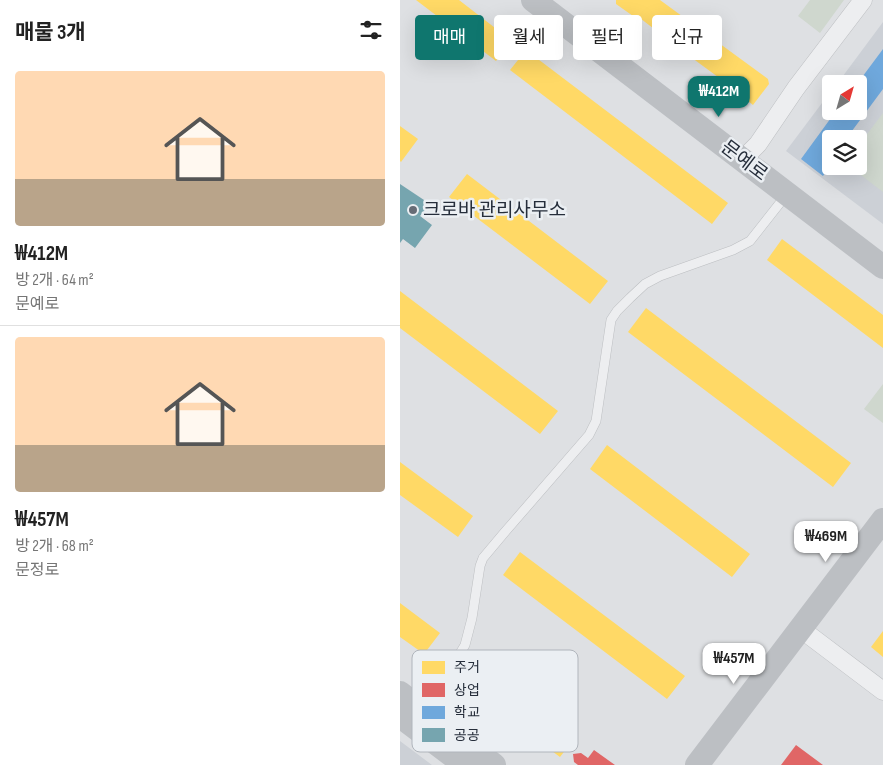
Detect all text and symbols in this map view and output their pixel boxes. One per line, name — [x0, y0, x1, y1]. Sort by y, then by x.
chip: 매매 — [415, 15, 484, 60]
chip: 월세 — [494, 15, 563, 60]
chip: 필터 — [573, 15, 642, 60]
chip: 신규 — [652, 15, 722, 60]
icon: filters — [357, 16, 385, 44]
text: 매물 3개 — [15, 20, 86, 45]
north arrow — [822, 75, 868, 120]
map controls — [822, 75, 867, 175]
pin: ₩412M — [684, 76, 754, 118]
text: ₩412M — [699, 82, 739, 101]
icon: home — [155, 104, 245, 194]
button: layers — [822, 130, 867, 175]
street label: 문예로 — [716, 136, 772, 186]
place label: 크로바 관리사무소 — [423, 199, 566, 222]
marker: 크로바 관리사무소 — [407, 204, 419, 216]
text: ₩412M — [15, 241, 68, 266]
text: 방 2개 · 64 m² — [15, 271, 94, 290]
text: 문예로 — [15, 295, 59, 314]
icon: home — [155, 369, 245, 459]
text: ₩457M — [15, 507, 69, 532]
pin: ₩469M — [791, 520, 861, 563]
text: ₩469M — [805, 527, 847, 546]
text: 방 2개 · 68 m² — [15, 537, 94, 556]
text: 문정로 — [15, 561, 59, 580]
pin: ₩457M — [699, 642, 769, 685]
text: ₩457M — [714, 649, 754, 668]
legend — [412, 650, 578, 752]
text: 주거 — [454, 659, 480, 676]
text: 상업 — [454, 682, 480, 699]
text: 학교 — [454, 704, 480, 721]
text: 공공 — [454, 727, 480, 744]

